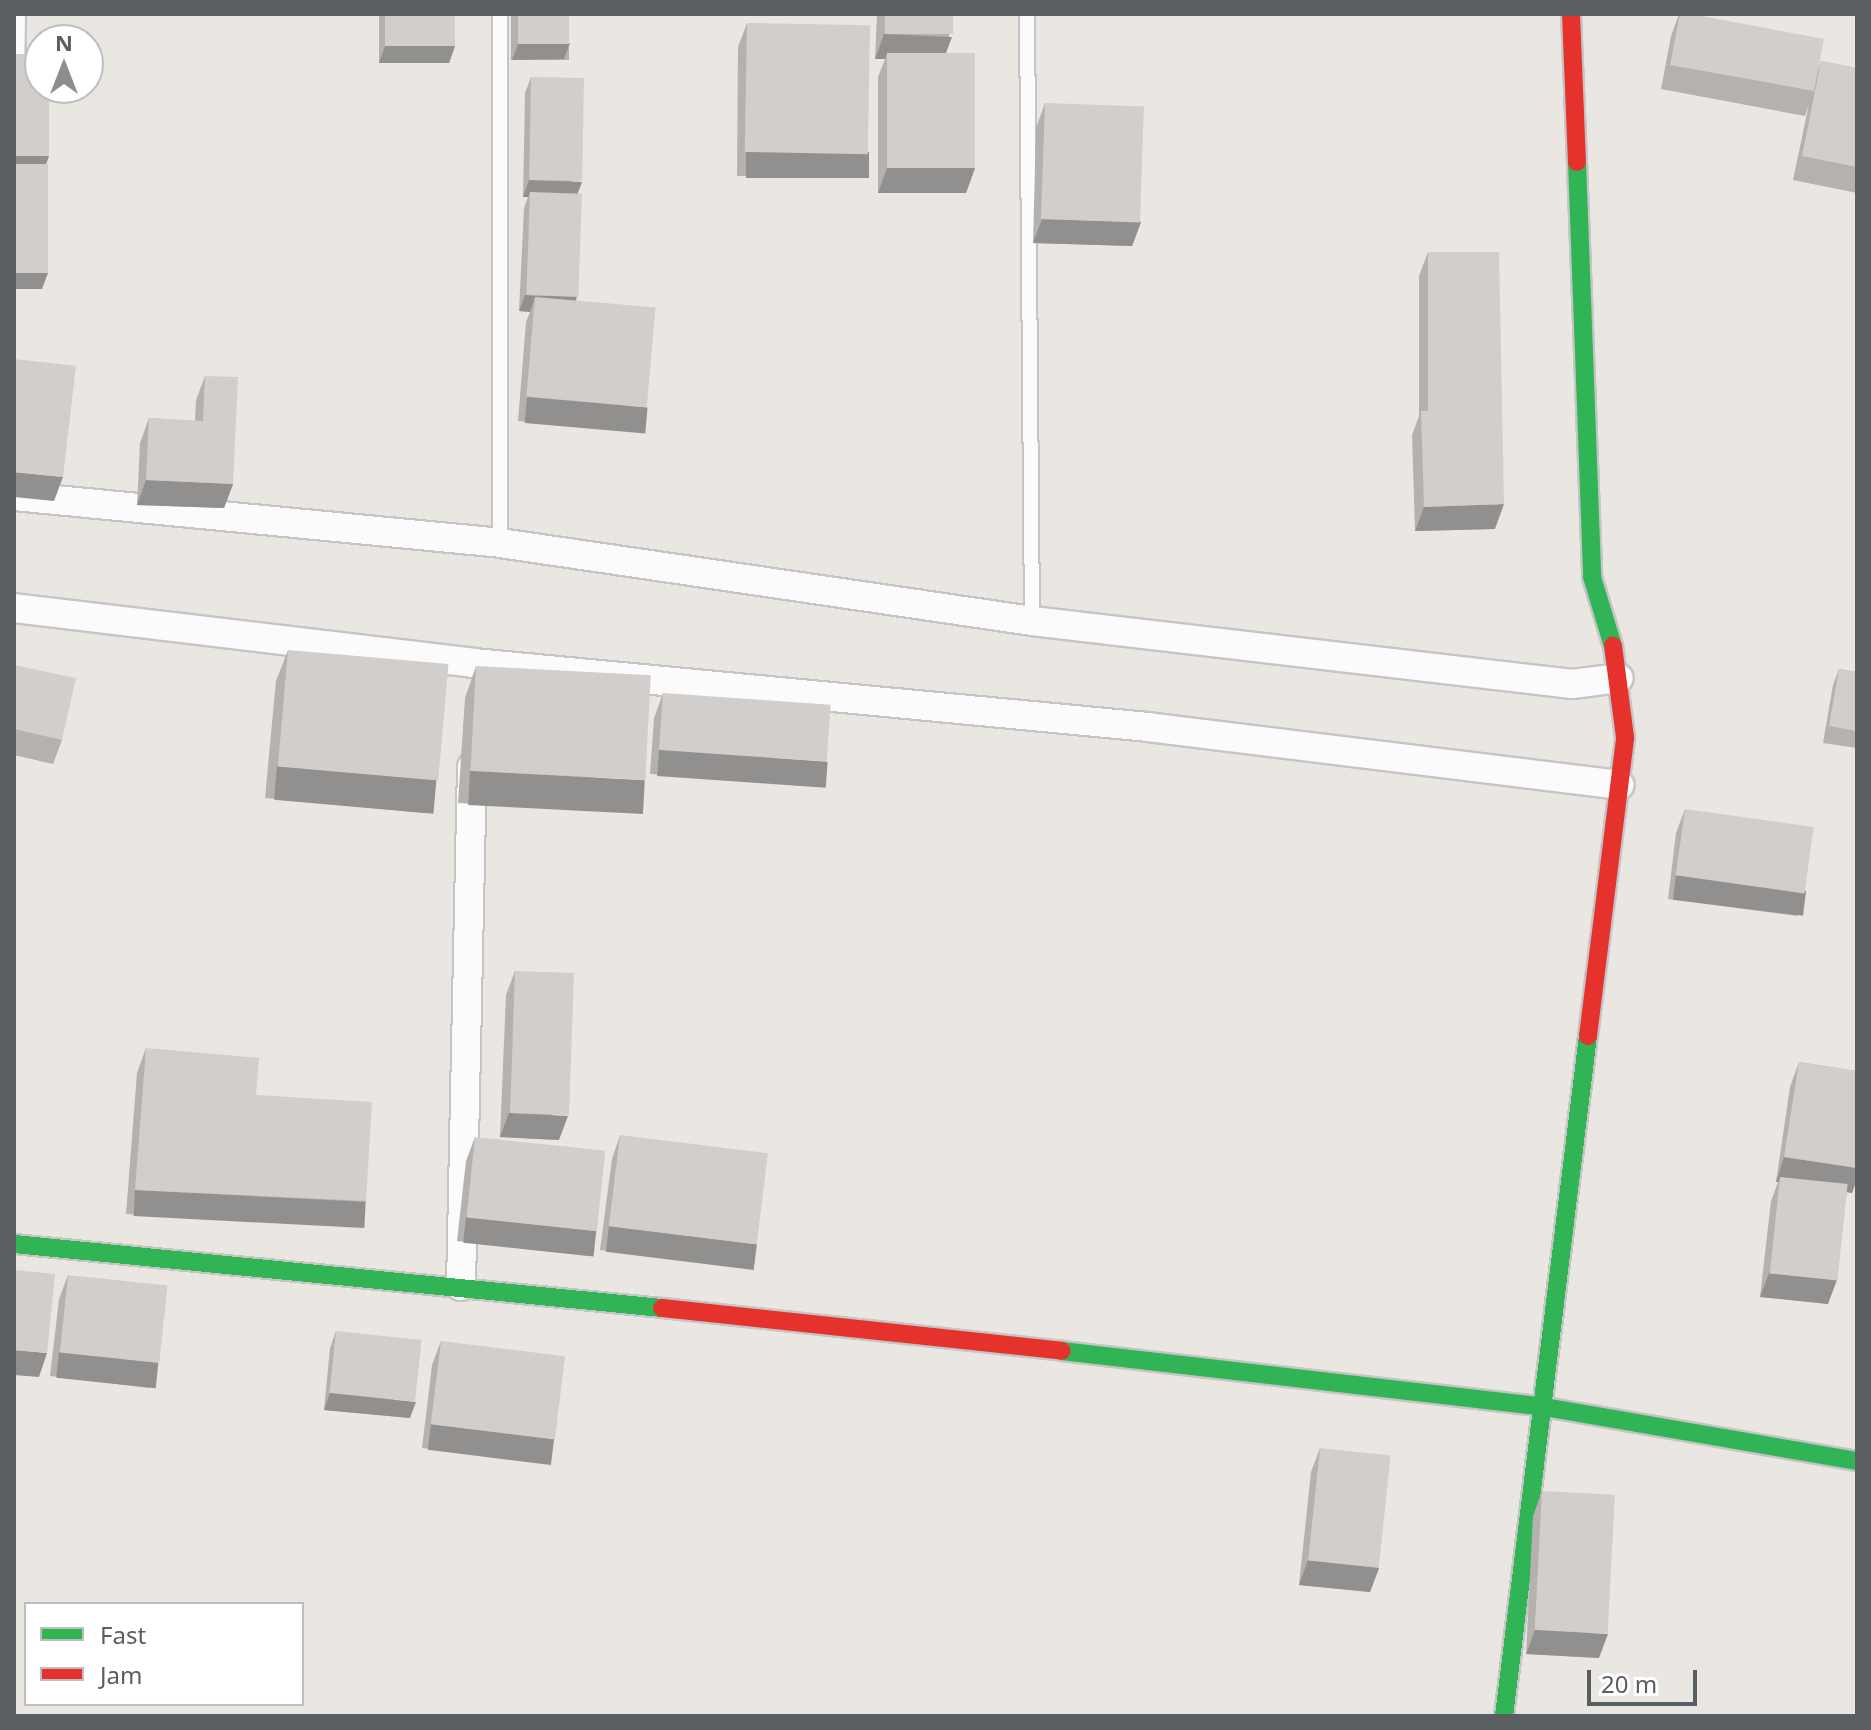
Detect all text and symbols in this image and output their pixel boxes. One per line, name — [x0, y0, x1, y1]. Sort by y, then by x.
north arrow — [24, 24, 104, 104]
text: N — [55, 27, 73, 57]
legend — [24, 1602, 304, 1706]
text: Fast — [100, 1618, 146, 1651]
scale bar — [1591, 1654, 1701, 1704]
text: Jam — [100, 1658, 142, 1691]
text: 20 m — [1601, 1667, 1657, 1700]

